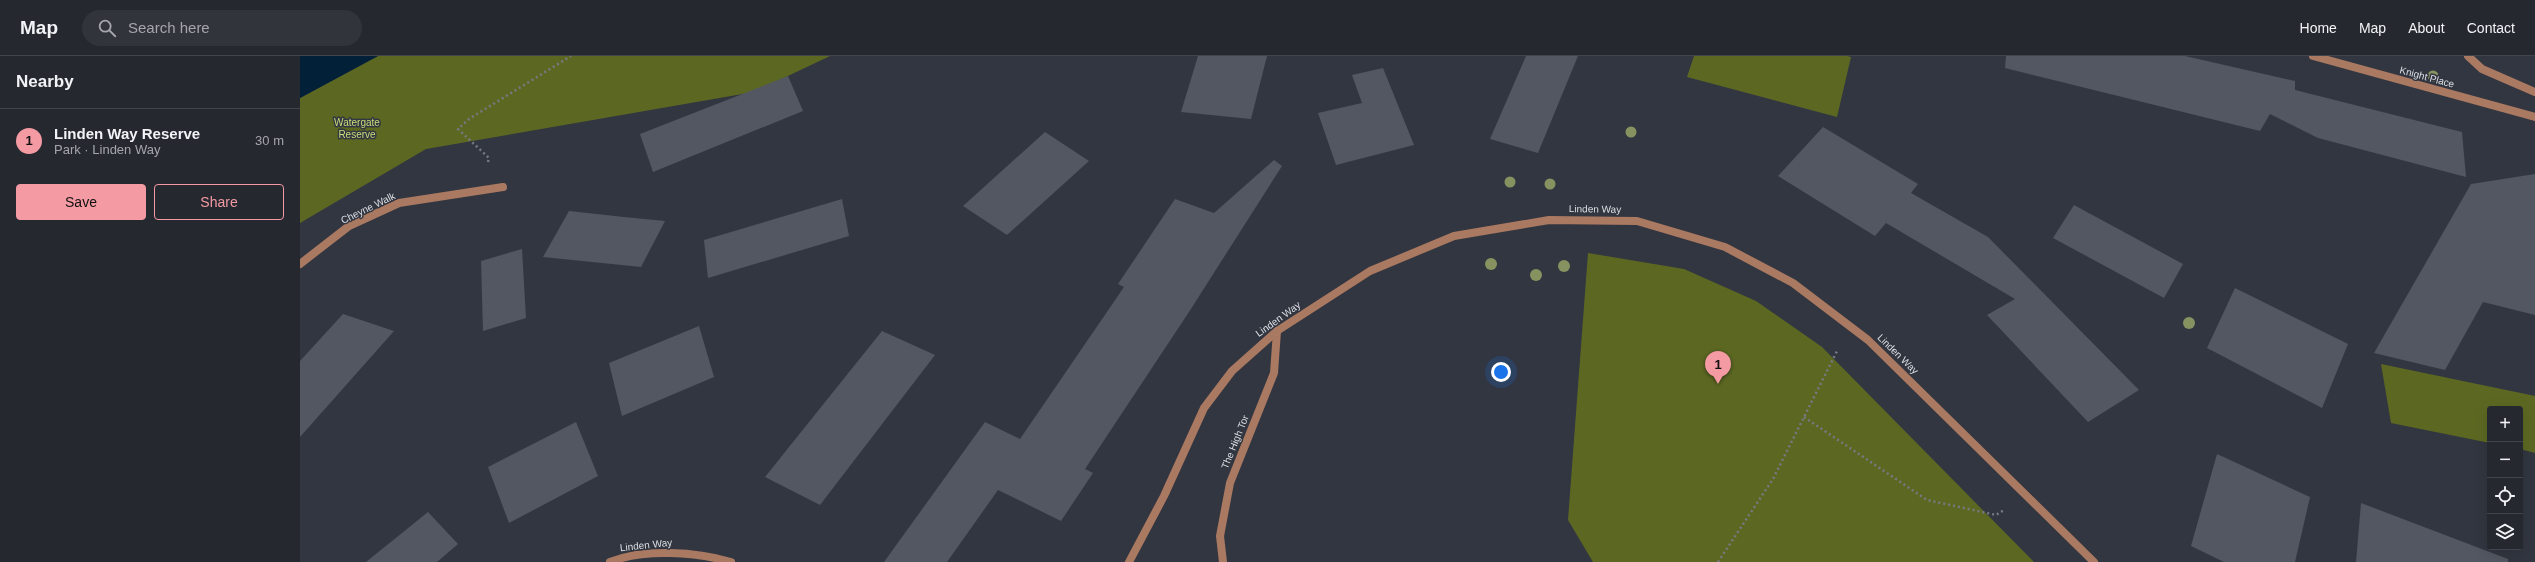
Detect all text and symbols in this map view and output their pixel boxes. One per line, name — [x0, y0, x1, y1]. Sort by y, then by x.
search box — [82, 10, 362, 46]
text: Map — [20, 17, 58, 38]
icon: search — [96, 17, 118, 39]
text: Search here — [128, 19, 210, 36]
text: Home — [2300, 20, 2337, 36]
text: Map — [2359, 20, 2386, 36]
text: About — [2408, 20, 2445, 36]
text: Contact — [2467, 20, 2515, 36]
street label: Knight Place — [2398, 64, 2456, 90]
text: Nearby — [16, 72, 74, 91]
park label: Watergate Reserve — [334, 117, 380, 140]
text: Linden Way Reserve — [54, 125, 200, 142]
text: 1 — [25, 133, 33, 148]
text: 30 m — [255, 133, 284, 148]
text: Park · Linden Way — [54, 142, 160, 157]
button: Save — [16, 184, 146, 220]
button: Share — [154, 184, 284, 220]
street label: Cheyne Walk — [339, 190, 398, 226]
street label: Linden Way — [1569, 203, 1621, 215]
street label: Linden Way — [1254, 299, 1302, 339]
street label: Linden Way — [1875, 332, 1921, 376]
pin: 1 — [1705, 351, 1731, 384]
your location — [1491, 362, 1511, 382]
map controls — [2487, 406, 2523, 550]
button: + — [2487, 406, 2523, 442]
street label: The High Tor — [1219, 413, 1251, 471]
button: − — [2487, 442, 2523, 478]
button: locate — [2487, 478, 2523, 514]
button: layers — [2487, 514, 2523, 550]
street label: Linden Way — [619, 537, 673, 553]

